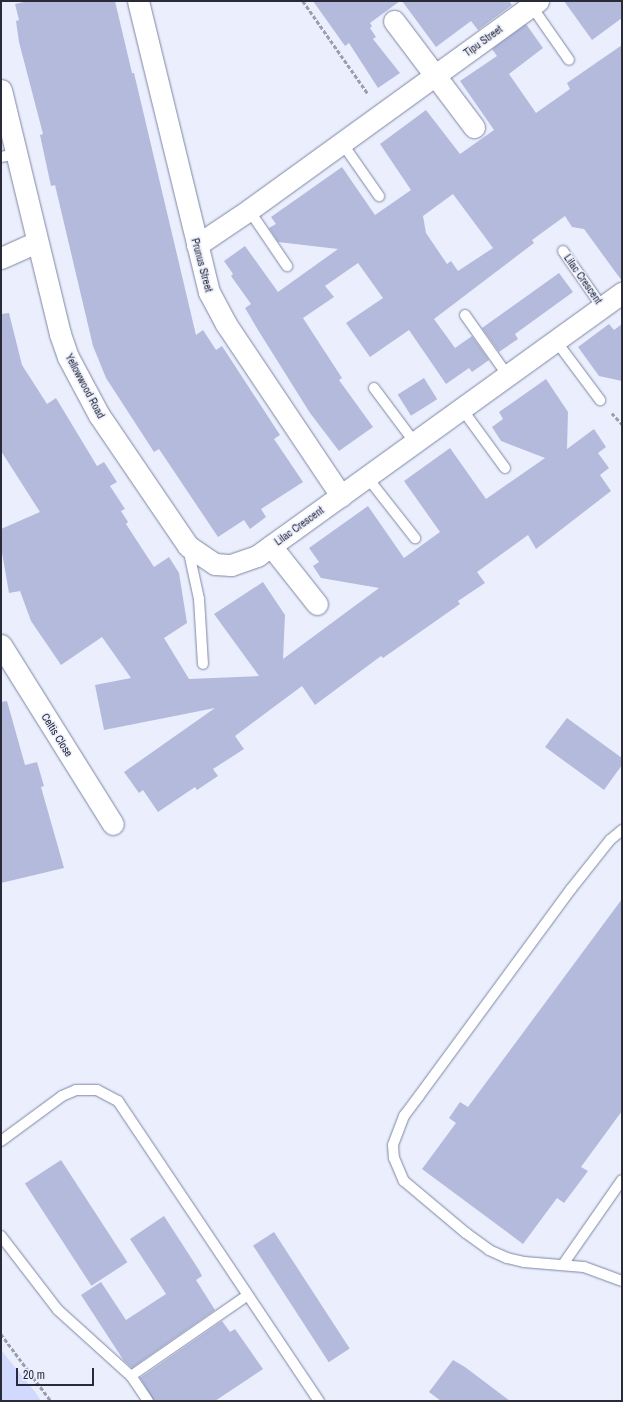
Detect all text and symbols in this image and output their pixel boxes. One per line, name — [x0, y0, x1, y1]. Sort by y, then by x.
street label: Tipu Street — [461, 23, 505, 59]
street label: Prunus Street — [188, 237, 216, 293]
street label: Lilac Crescent — [561, 252, 605, 306]
street label: Yellowwood Road — [62, 351, 108, 421]
street label: Lilac Crescent — [272, 504, 326, 548]
street label: Celtis Close — [39, 711, 75, 759]
scale bar — [18, 1360, 96, 1386]
text: 20 m — [23, 1367, 45, 1383]

